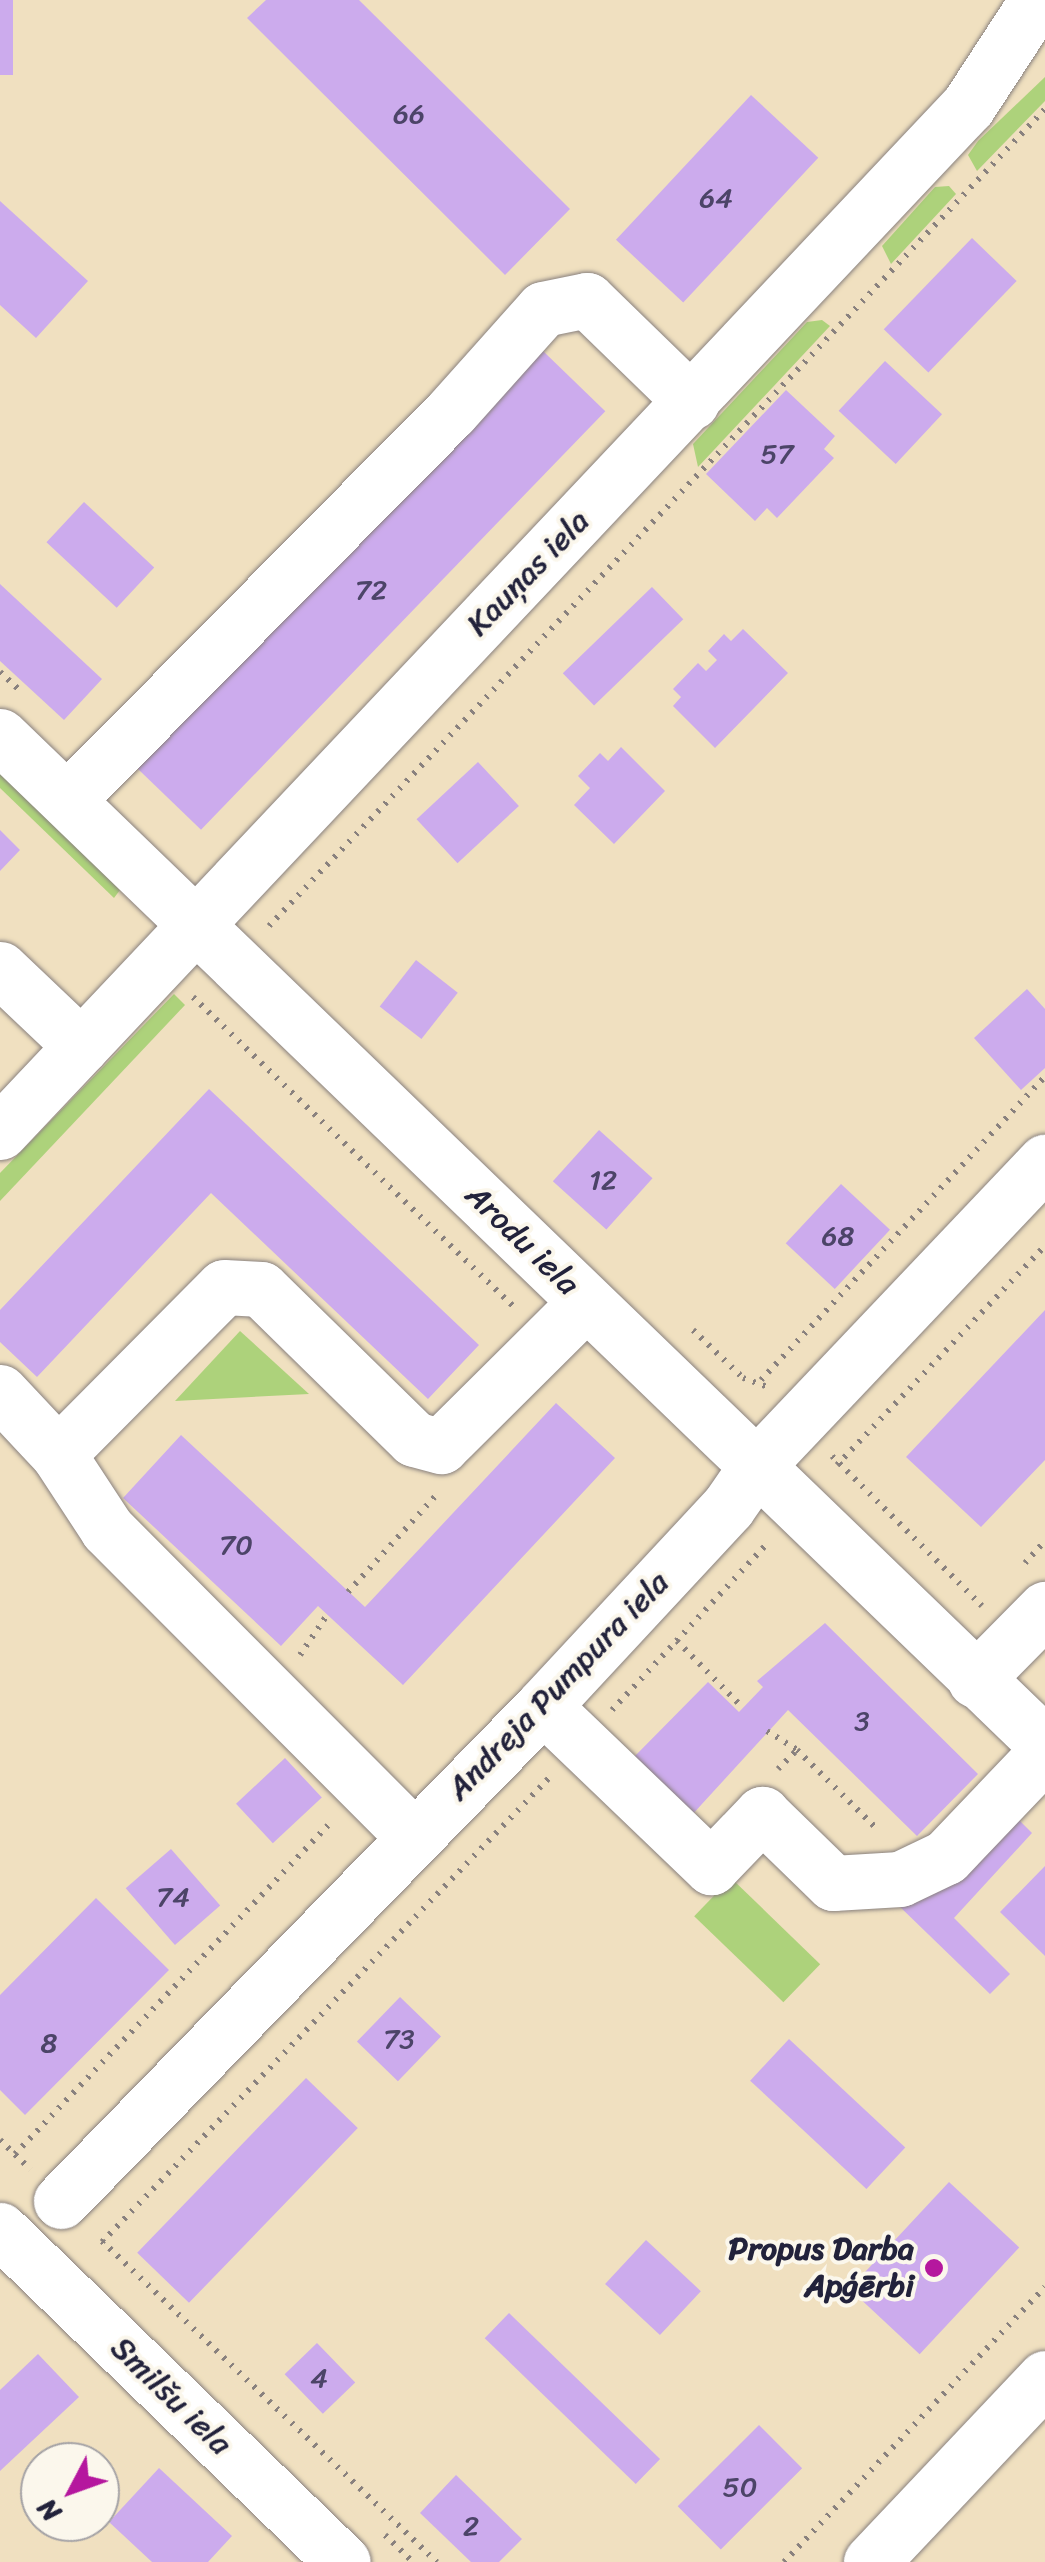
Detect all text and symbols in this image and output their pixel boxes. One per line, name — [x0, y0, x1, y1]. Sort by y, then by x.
house number: 66 — [393, 97, 425, 131]
house number: 64 — [699, 181, 733, 215]
house number: 57 — [760, 437, 794, 471]
street label: Kauņas iela — [459, 502, 597, 644]
house number: 72 — [355, 573, 387, 607]
house number: 12 — [589, 1163, 617, 1197]
street label: Arodu iela — [457, 1176, 587, 1304]
house number: 68 — [822, 1219, 854, 1253]
house number: 70 — [219, 1528, 253, 1562]
street label: Andreja Pumpura iela — [439, 1564, 677, 1808]
house number: 3 — [854, 1704, 870, 1738]
house number: 74 — [156, 1880, 190, 1914]
house number: 73 — [383, 2022, 415, 2056]
house number: 8 — [41, 2026, 57, 2060]
place label: Propus Darba Apģērbi — [728, 2231, 914, 2306]
marker: Propus Darba Apģērbi — [923, 2257, 945, 2279]
street label: Smilšu iela — [103, 2329, 239, 2463]
house number: 4 — [310, 2361, 328, 2395]
north arrow — [20, 2442, 120, 2542]
house number: 50 — [723, 2470, 757, 2504]
text: N — [24, 2487, 73, 2534]
house number: 2 — [463, 2509, 479, 2543]

